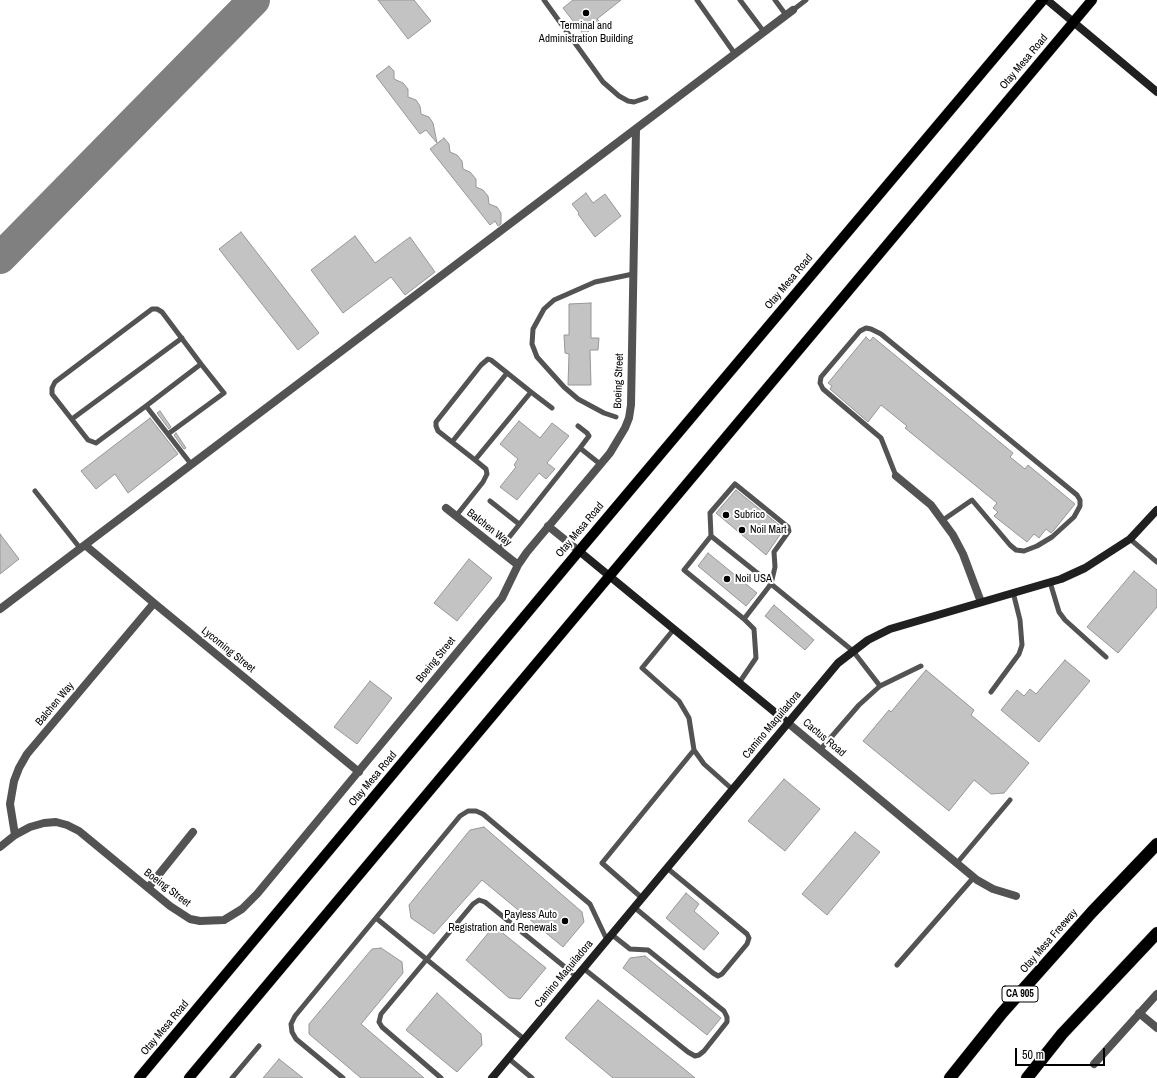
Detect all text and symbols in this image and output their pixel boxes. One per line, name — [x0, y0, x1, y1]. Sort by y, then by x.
marker: Terminal and Administration Building — [581, 8, 591, 18]
place label: Terminal and Administration Building — [539, 19, 633, 45]
street label: Otay Mesa Road — [997, 32, 1051, 92]
street label: Otay Mesa Road — [762, 252, 816, 312]
street label: Boeing Street — [611, 353, 627, 409]
street label: Otay Mesa Road — [553, 500, 607, 560]
street label: Balchen Way — [464, 507, 514, 549]
place label: Subrico — [734, 508, 765, 522]
marker: Subrico — [721, 510, 731, 520]
place label: Noil Mart — [750, 523, 787, 537]
marker: Noil Mart — [737, 525, 747, 535]
place label: Noil USA — [735, 572, 772, 586]
marker: Noil USA — [722, 574, 732, 584]
street label: Lycoming Street — [198, 624, 258, 676]
street label: Boeing Street — [414, 634, 458, 686]
street label: Balchen Way — [33, 680, 77, 728]
street label: Camino Maquiladora — [740, 688, 804, 762]
street label: Cactus Road — [800, 716, 848, 760]
street label: Otay Mesa Road — [346, 749, 400, 809]
street label: Boeing Street — [141, 866, 193, 910]
street label: Otay Mesa Freeway — [1018, 906, 1080, 976]
place label: Payless Auto Registration and Renewals — [448, 908, 557, 934]
marker: Payless Auto Registration and Renewals — [560, 916, 570, 926]
street label: Camino Maquiladora — [532, 937, 596, 1011]
road number: CA 905 — [1002, 986, 1038, 1002]
street label: Otay Mesa Road — [138, 998, 192, 1058]
scale bar — [1017, 1040, 1107, 1066]
text: 50 m — [1022, 1047, 1044, 1063]

